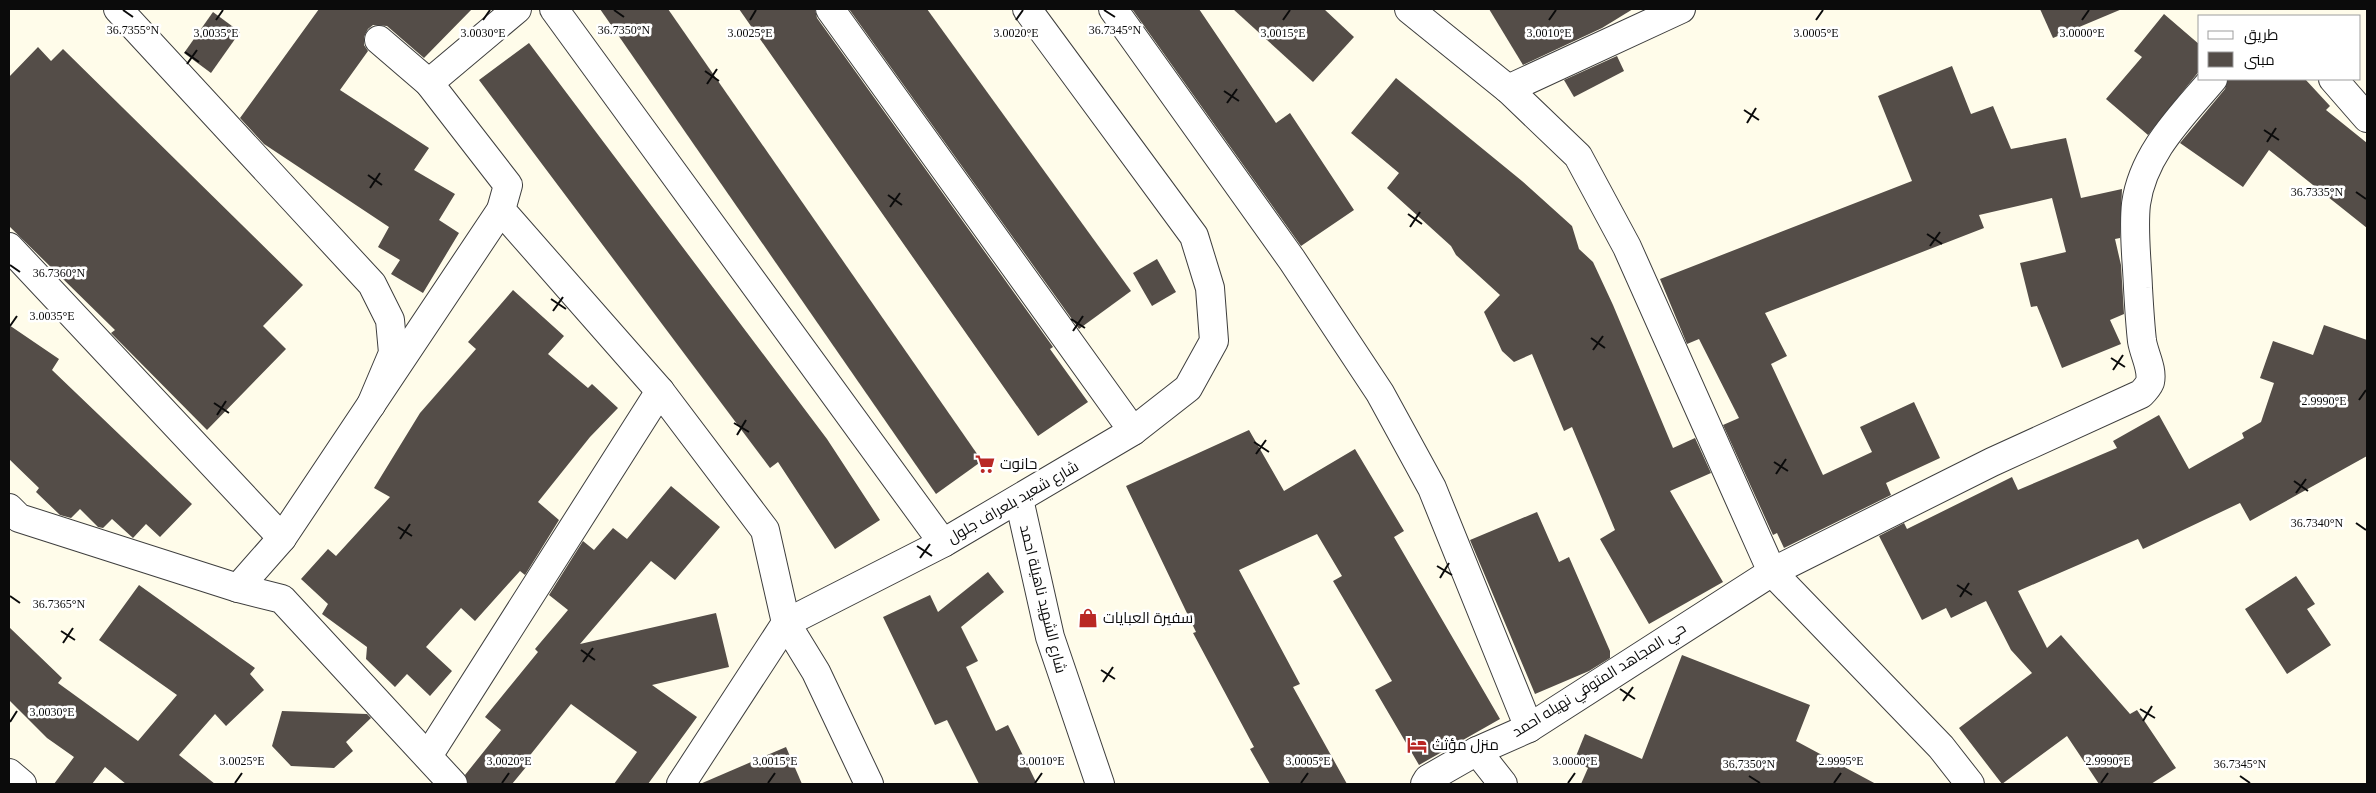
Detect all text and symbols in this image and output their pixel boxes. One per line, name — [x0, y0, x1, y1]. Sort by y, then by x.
legend — [2198, 15, 2361, 80]
text: 36.7355°N — [107, 23, 160, 37]
text: 36.7350°N — [598, 23, 651, 37]
text: 36.7345°N — [1089, 23, 1142, 37]
text: 3.0035°E — [193, 26, 239, 40]
text: 3.0030°E — [460, 26, 506, 40]
text: 3.0025°E — [727, 26, 773, 40]
text: 3.0020°E — [993, 26, 1039, 40]
text: 3.0015°E — [1260, 26, 1306, 40]
text: 3.0010°E — [1526, 26, 1572, 40]
text: 3.0005°E — [1793, 26, 1839, 40]
text: 3.0000°E — [2059, 26, 2105, 40]
text: طريق — [2244, 27, 2278, 45]
text: مبنى — [2244, 52, 2275, 70]
text: 36.7335°N — [2291, 185, 2344, 199]
text: 36.7360°N — [33, 266, 86, 280]
text: 3.0035°E — [29, 309, 75, 323]
text: 2.9990°E — [2301, 394, 2347, 408]
supermarket icon: حانوت — [974, 453, 996, 475]
place label: حانوت — [1000, 456, 1037, 473]
street label: شارع شعيد بلعراف جلول — [945, 458, 1083, 549]
text: 36.7340°N — [2291, 516, 2344, 530]
street label: شارع الشهيد ناهيلة احمد — [1014, 523, 1069, 676]
text: 36.7365°N — [33, 597, 86, 611]
shop icon: سفيرة العبايات — [1077, 607, 1099, 629]
place label: سفيرة العبايات — [1103, 610, 1193, 627]
street label: حي المجاهد المتوفي نهيله احمد — [1509, 620, 1691, 743]
text: 3.0030°E — [29, 705, 75, 719]
hotel icon: منزل مؤثث — [1406, 734, 1428, 756]
place label: منزل مؤثث — [1432, 737, 1499, 754]
text: 3.0025°E — [219, 754, 265, 768]
text: 3.0020°E — [486, 754, 532, 768]
text: 3.0015°E — [752, 754, 798, 768]
text: 3.0010°E — [1019, 754, 1065, 768]
text: 3.0005°E — [1285, 754, 1331, 768]
text: 3.0000°E — [1552, 754, 1598, 768]
text: 2.9995°E — [1818, 754, 1864, 768]
text: 2.9990°E — [2085, 754, 2131, 768]
text: 36.7350°N — [1723, 757, 1776, 771]
text: 36.7345°N — [2214, 757, 2267, 771]

